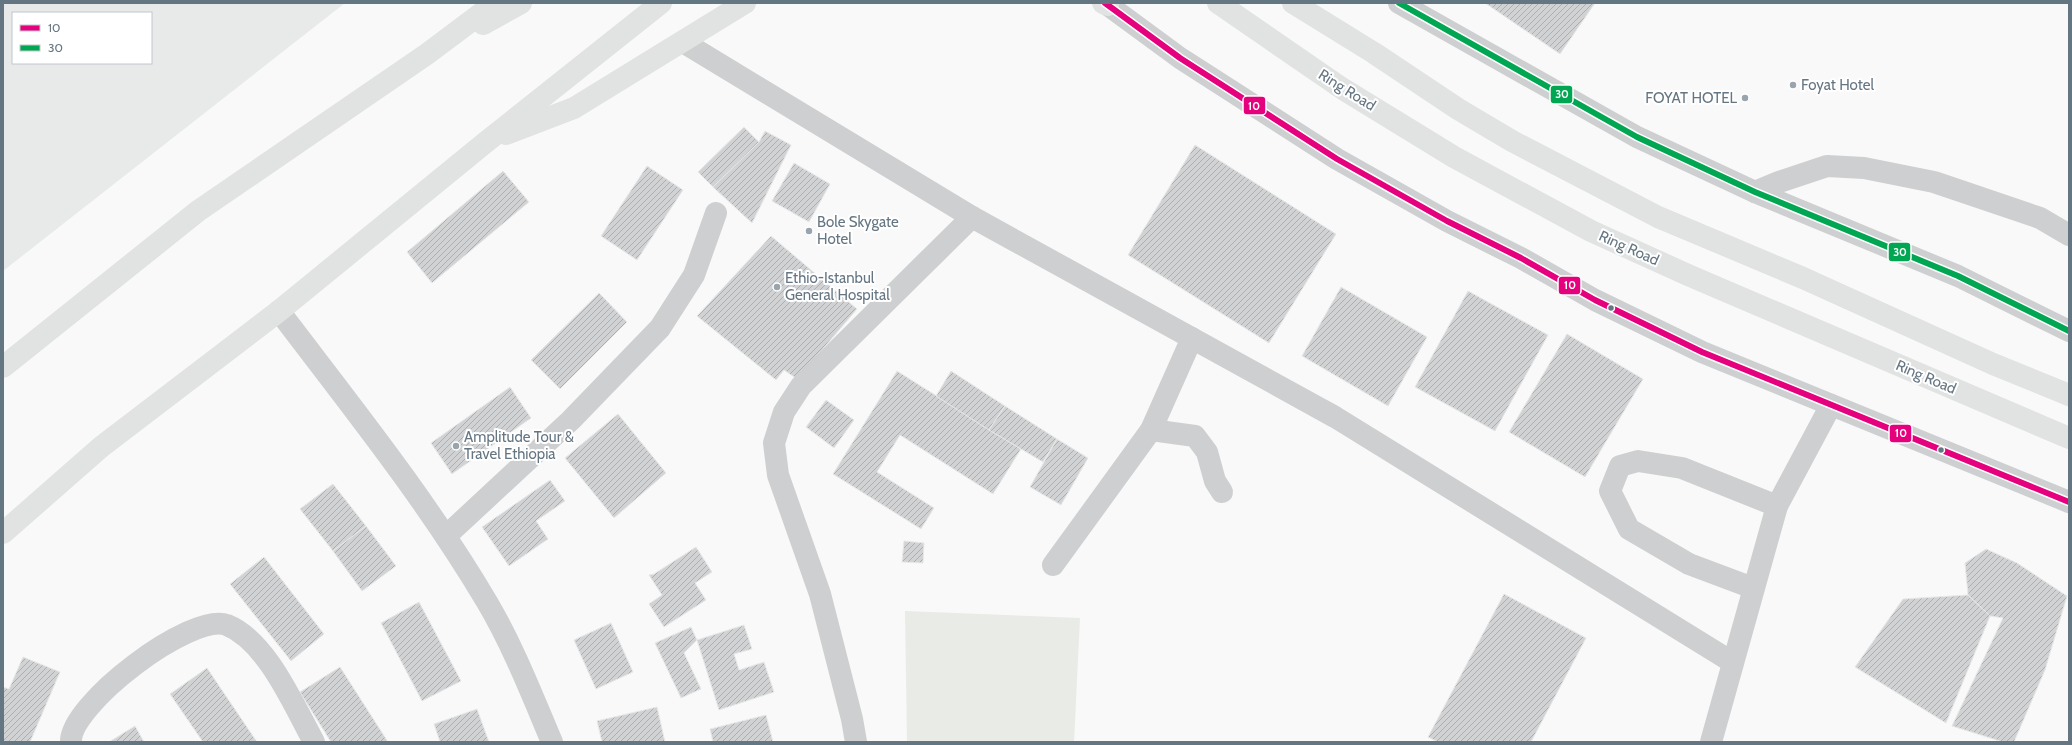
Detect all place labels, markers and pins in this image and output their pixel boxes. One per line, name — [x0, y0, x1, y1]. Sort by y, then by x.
place label: Foyat Hotel — [1801, 76, 1874, 94]
marker: Foyat Hotel — [1788, 80, 1798, 90]
place label: FOYAT HOTEL — [1645, 89, 1737, 107]
marker: FOYAT HOTEL — [1740, 93, 1750, 103]
place label: Bole Skygate Hotel — [817, 213, 899, 248]
marker: Bole Skygate Hotel — [804, 226, 814, 236]
place label: Ethio-Istanbul General Hospital — [785, 269, 890, 304]
marker: Ethio-Istanbul General Hospital — [772, 282, 782, 292]
unlabelled marker — [1606, 303, 1616, 313]
place label: Amplitude Tour & Travel Ethiopia — [464, 428, 574, 463]
marker: Amplitude Tour & Travel Ethiopia — [451, 441, 461, 451]
unlabelled marker — [1936, 445, 1946, 455]

